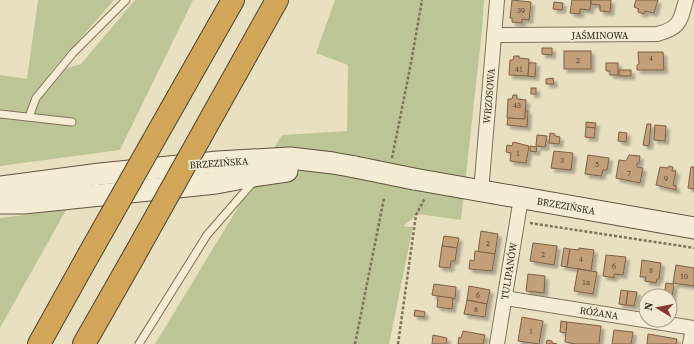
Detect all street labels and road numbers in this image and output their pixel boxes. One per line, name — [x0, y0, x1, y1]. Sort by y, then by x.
street label: JAŚMINOWA — [571, 29, 629, 42]
street label: WRZOSOWA — [480, 67, 498, 124]
street label: BRZEZIŃSKA — [189, 154, 249, 172]
street label: BRZEZIŃSKA — [536, 194, 597, 218]
street label: TULIPANÓW — [498, 241, 520, 301]
street label: RÓŻANA — [579, 304, 620, 323]

